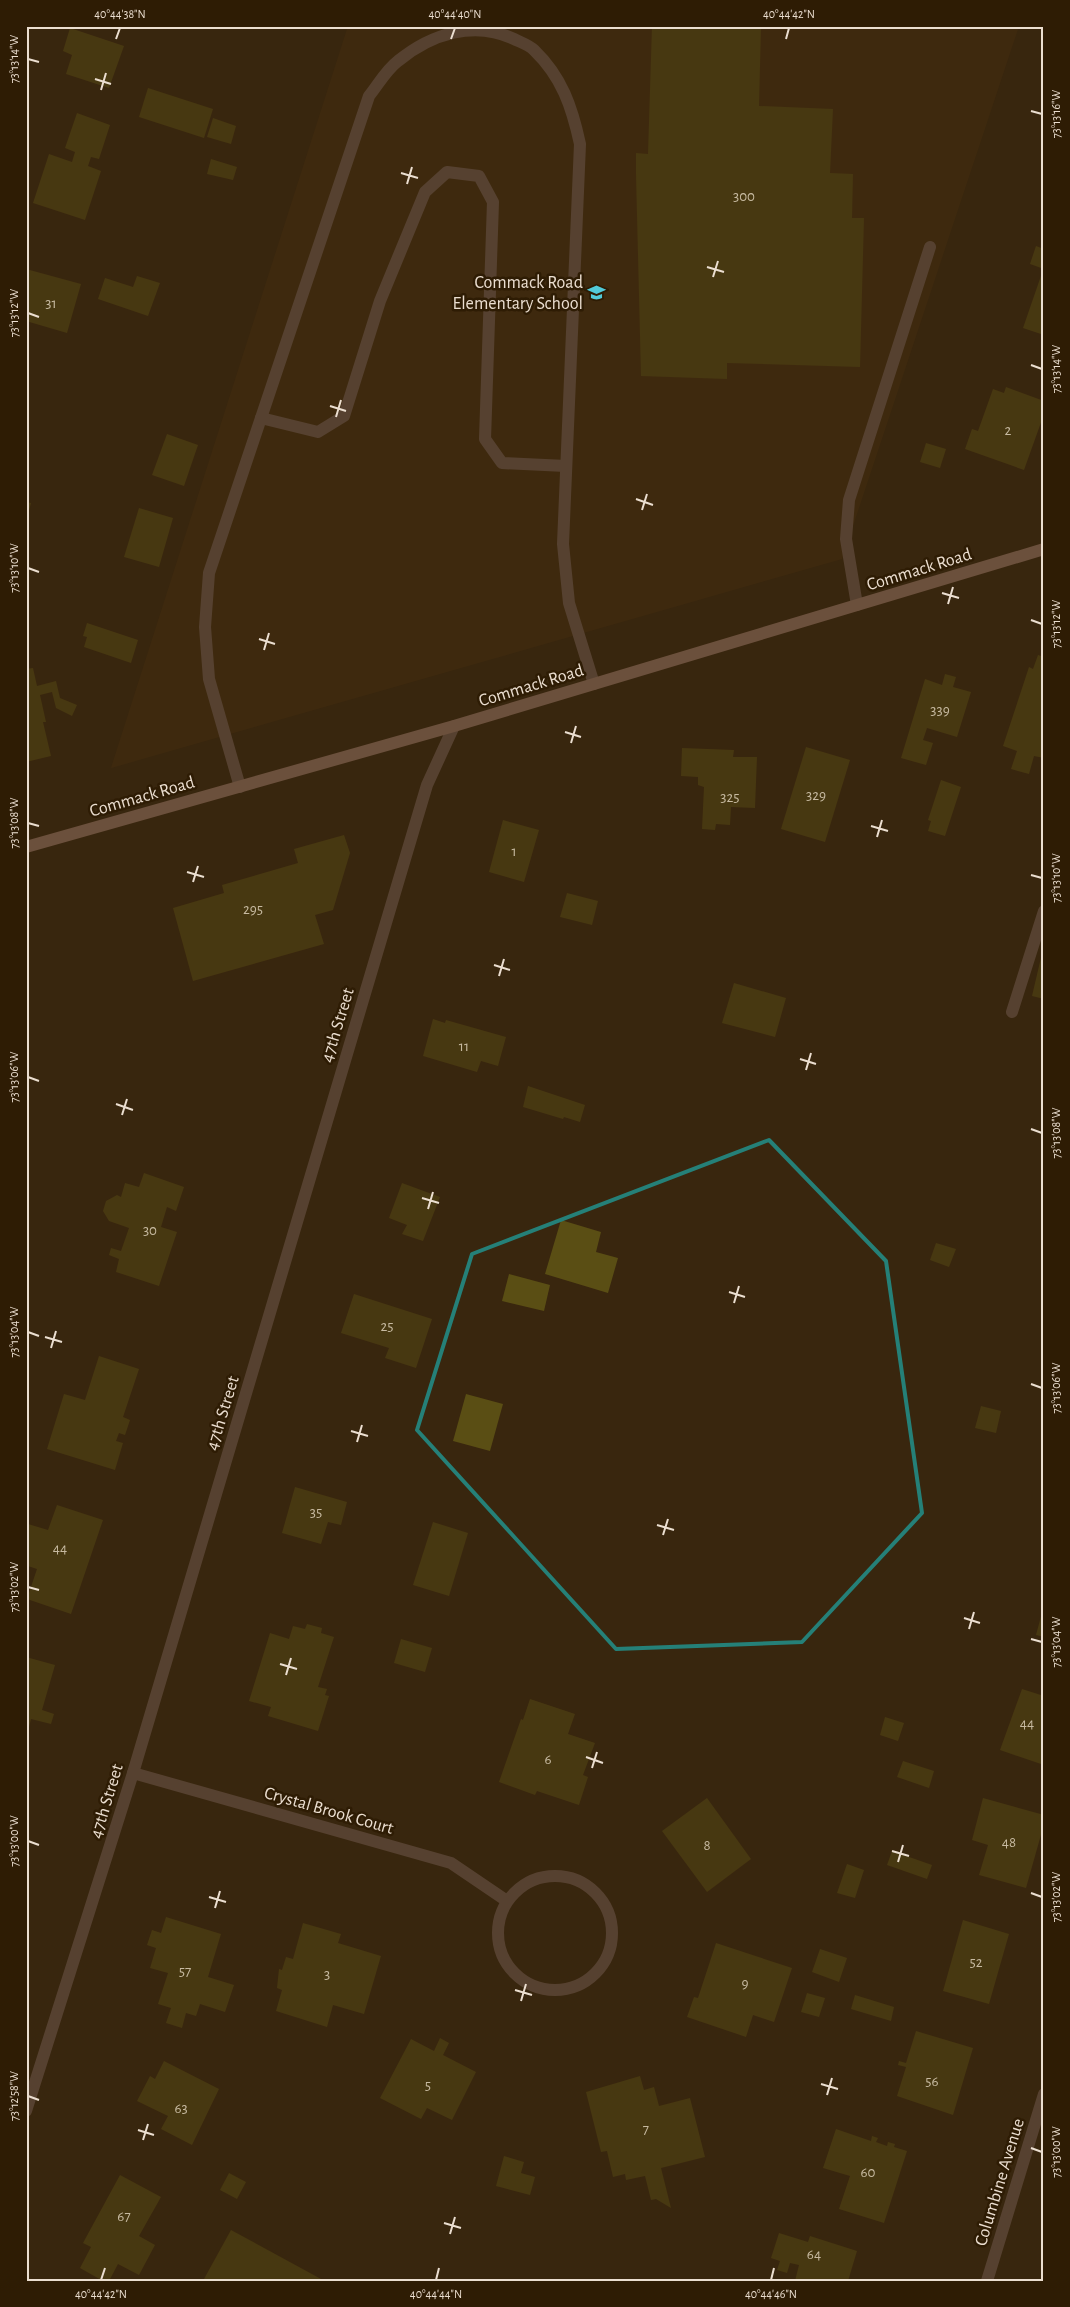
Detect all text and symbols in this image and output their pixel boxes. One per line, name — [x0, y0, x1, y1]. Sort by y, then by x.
text: 40°44'38"N — [94, 8, 146, 20]
text: 40°44'40"N — [429, 8, 481, 20]
text: 40°44'42"N — [763, 8, 815, 20]
text: 73°13'14"W — [8, 34, 20, 83]
text: 73°13'16"W — [1050, 89, 1062, 138]
house number: 300 — [733, 189, 755, 204]
place label: Commack Road Elementary School — [453, 274, 583, 313]
school or university icon: Commack Road Elementary School — [587, 282, 607, 302]
text: 73°13'12"W — [8, 289, 20, 337]
house number: 31 — [45, 296, 57, 311]
text: 73°13'14"W — [1050, 344, 1062, 393]
house number: 2 — [1005, 423, 1012, 438]
text: 73°13'10"W — [8, 543, 20, 593]
street label: Commack Road — [865, 545, 974, 594]
text: 73°13'12"W — [1050, 600, 1062, 648]
street label: Commack Road — [477, 661, 586, 710]
house number: 339 — [930, 703, 950, 718]
street label: Commack Road — [88, 773, 197, 821]
house number: 329 — [806, 788, 826, 803]
house number: 325 — [720, 790, 740, 805]
text: 73°13'08"W — [8, 797, 20, 848]
house number: 1 — [511, 844, 517, 859]
text: 73°13'10"W — [1050, 853, 1062, 903]
house number: 295 — [243, 902, 263, 917]
street label: 47th Street — [318, 986, 358, 1065]
house number: 11 — [459, 1039, 469, 1054]
text: 73°13'06"W — [8, 1051, 20, 1102]
text: 73°13'08"W — [1050, 1107, 1062, 1158]
house number: 30 — [143, 1223, 157, 1238]
text: 73°13'04"W — [8, 1306, 20, 1357]
house number: 25 — [380, 1319, 394, 1334]
text: 73°13'06"W — [1050, 1362, 1062, 1413]
street label: 47th Street — [203, 1374, 243, 1453]
house number: 35 — [310, 1505, 322, 1520]
house number: 44 — [53, 1541, 67, 1556]
text: 73°13'02"W — [8, 1561, 20, 1612]
text: 73°13'04"W — [1050, 1616, 1062, 1667]
house number: 44 — [1020, 1716, 1034, 1731]
house number: 6 — [544, 1752, 552, 1767]
street label: 47th Street — [87, 1762, 127, 1841]
street label: Crystal Brook Court — [262, 1784, 396, 1838]
text: 73°13'00"W — [8, 1815, 20, 1867]
house number: 48 — [1002, 1835, 1016, 1850]
house number: 8 — [703, 1838, 711, 1853]
text: 73°13'02"W — [1050, 1871, 1062, 1922]
house number: 52 — [969, 1955, 983, 1970]
house number: 57 — [179, 1964, 191, 1979]
house number: 3 — [324, 1967, 330, 1982]
house number: 9 — [741, 1976, 749, 1991]
text: 73°12'58"W — [8, 2071, 20, 2121]
house number: 56 — [925, 2074, 939, 2089]
house number: 5 — [425, 2078, 431, 2093]
house number: 63 — [174, 2101, 188, 2116]
street label: Columbine Avenue — [972, 2116, 1028, 2248]
house number: 7 — [643, 2122, 649, 2137]
text: 73°13'00"W — [1050, 2126, 1062, 2178]
house number: 60 — [861, 2165, 876, 2180]
house number: 67 — [117, 2209, 131, 2224]
house number: 64 — [807, 2247, 821, 2262]
text: 40°44'42"N — [75, 2288, 127, 2300]
text: 40°44'44"N — [410, 2288, 462, 2300]
text: 40°44'46"N — [745, 2288, 797, 2300]

